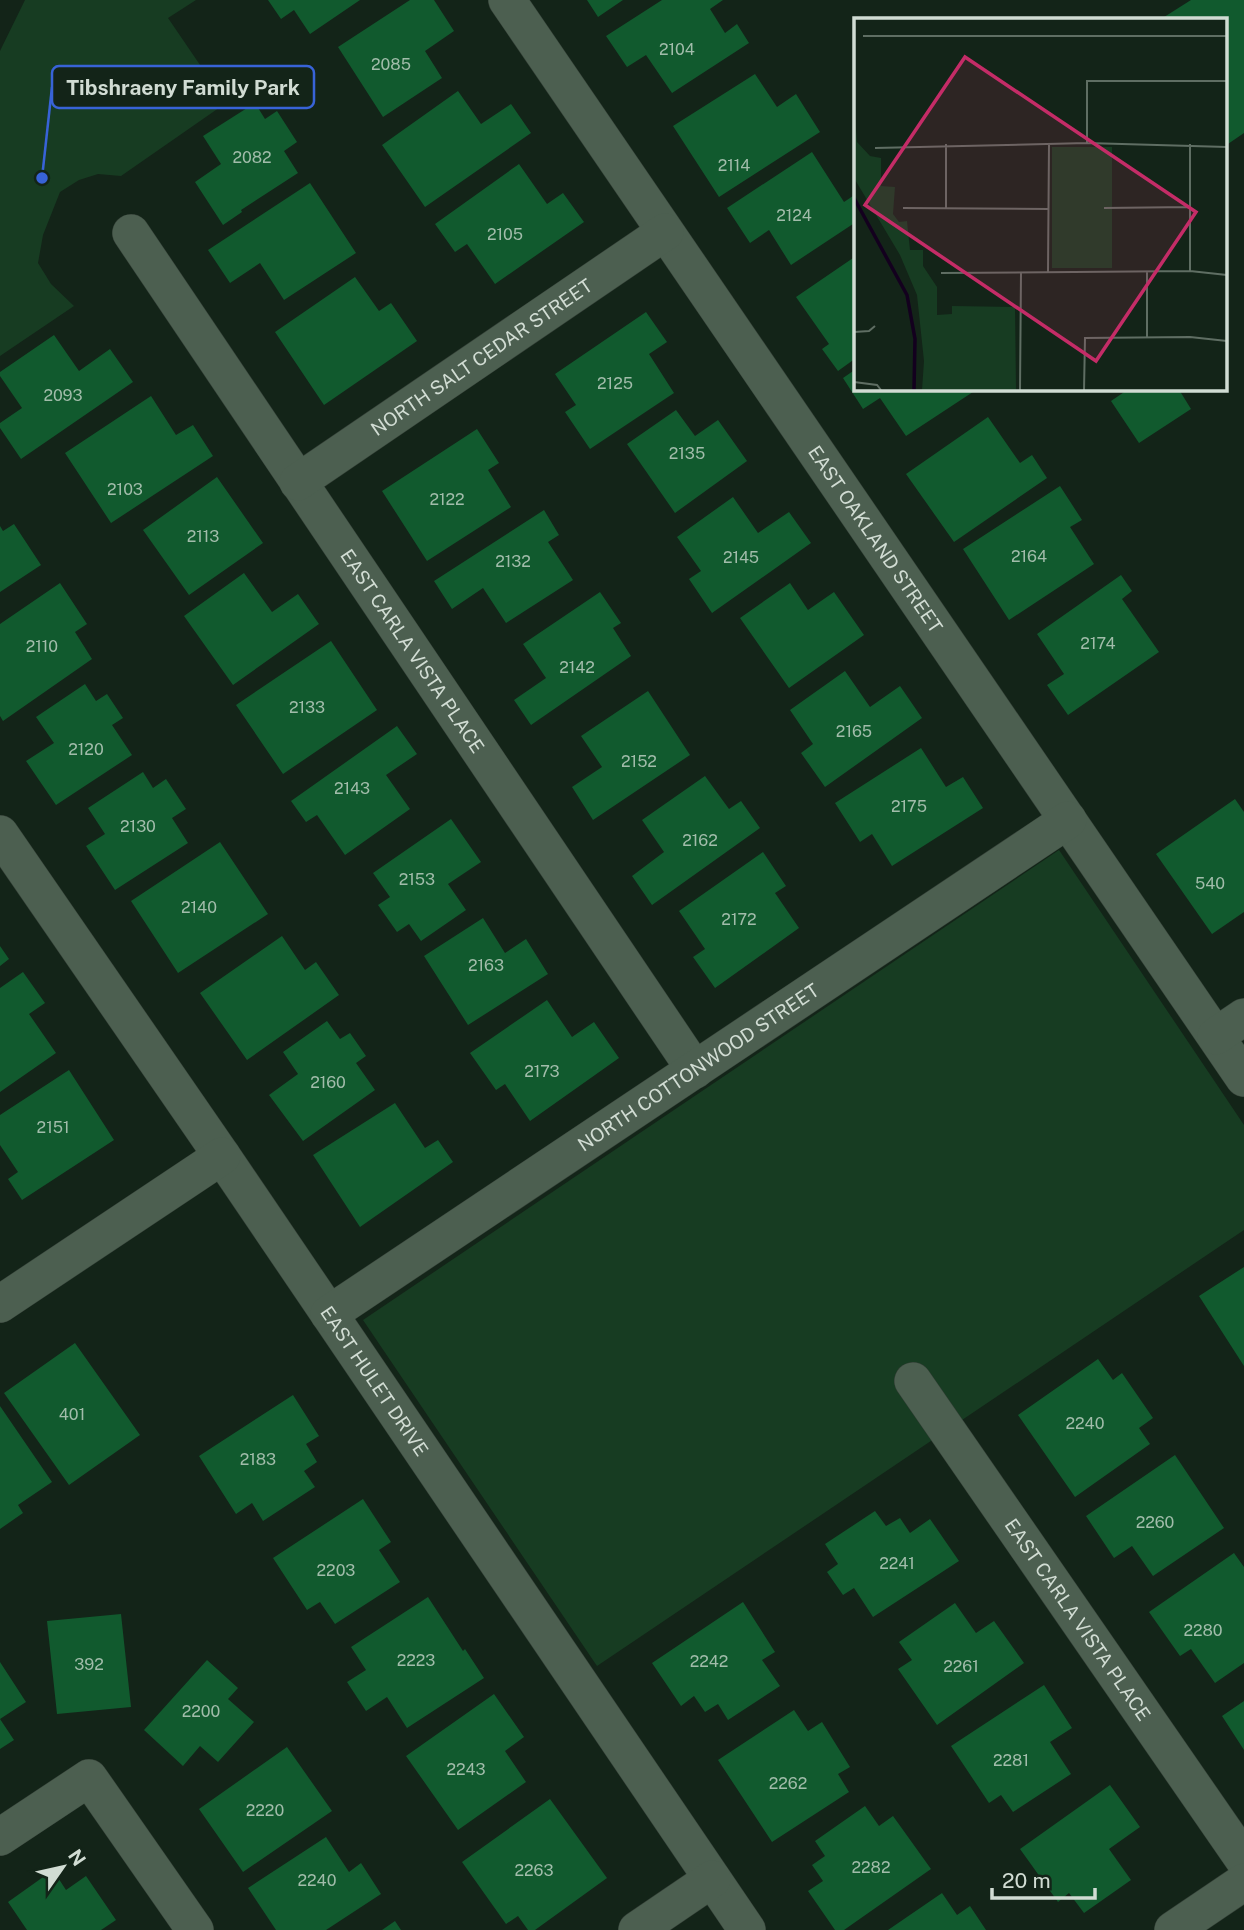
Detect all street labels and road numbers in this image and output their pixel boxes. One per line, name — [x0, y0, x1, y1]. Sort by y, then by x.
street label: NORTH SALT CEDAR STREET — [367, 274, 596, 440]
street label: EAST OAKLAND STREET — [804, 441, 947, 637]
street label: EAST CARLA VISTA PLACE — [336, 545, 489, 757]
street label: NORTH COTTONWOOD STREET — [573, 979, 823, 1156]
street label: EAST HULET DRIVE — [316, 1302, 433, 1460]
street label: EAST CARLA VISTA PLACE — [1000, 1514, 1155, 1725]

